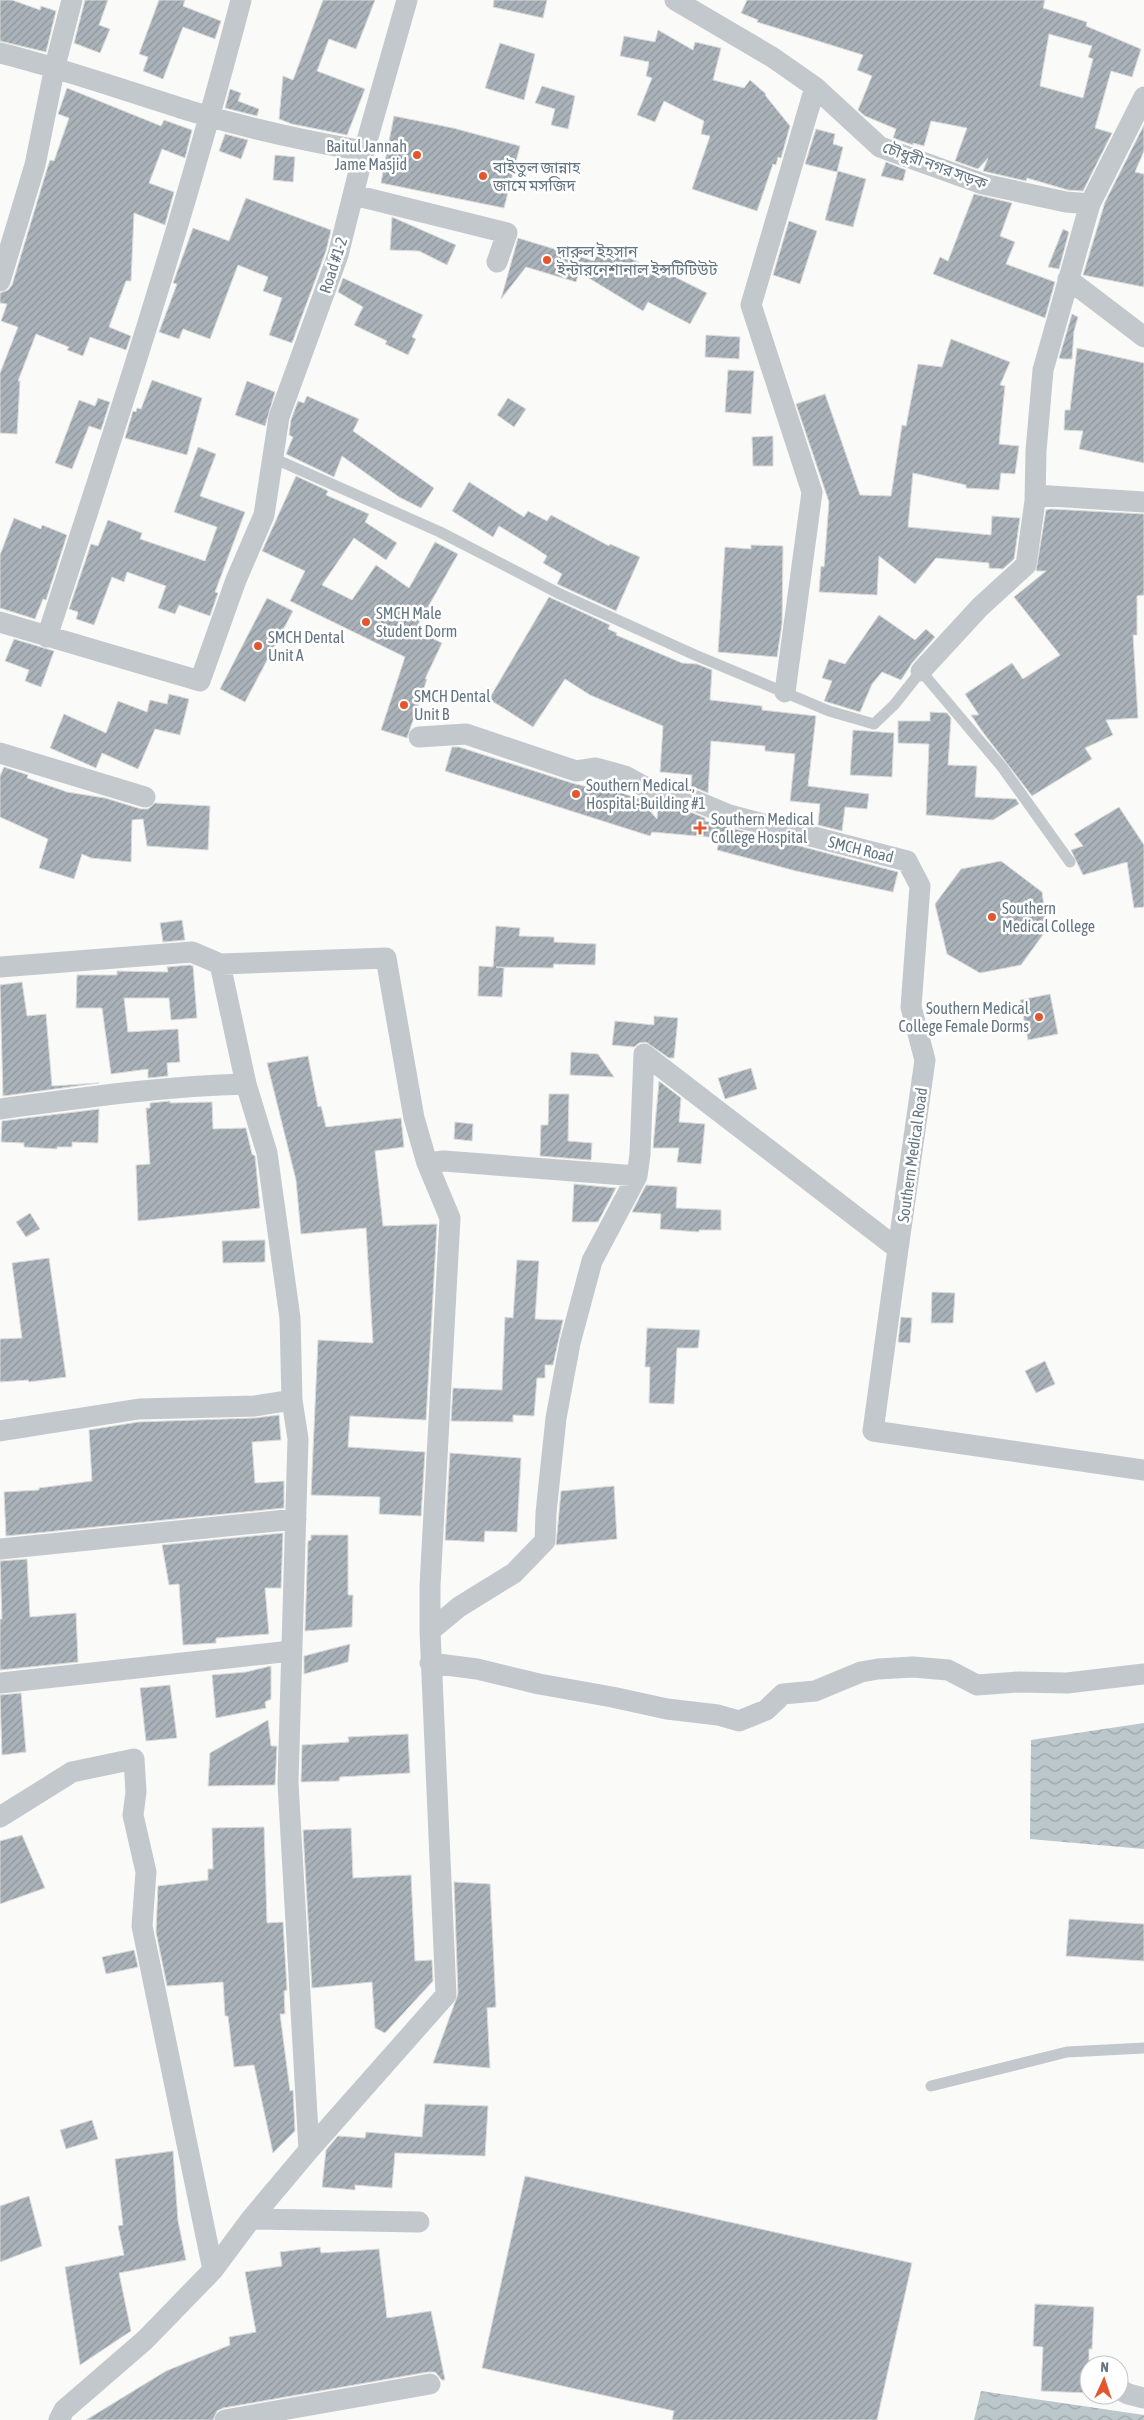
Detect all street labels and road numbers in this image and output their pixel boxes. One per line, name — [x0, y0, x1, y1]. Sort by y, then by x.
street label: চৌধুরী নগর সড়ক — [880, 138, 991, 194]
street label: Road #1-2 — [315, 235, 351, 295]
street label: SMCH Road — [826, 832, 896, 866]
street label: Southern Medical Road — [894, 1087, 930, 1223]

